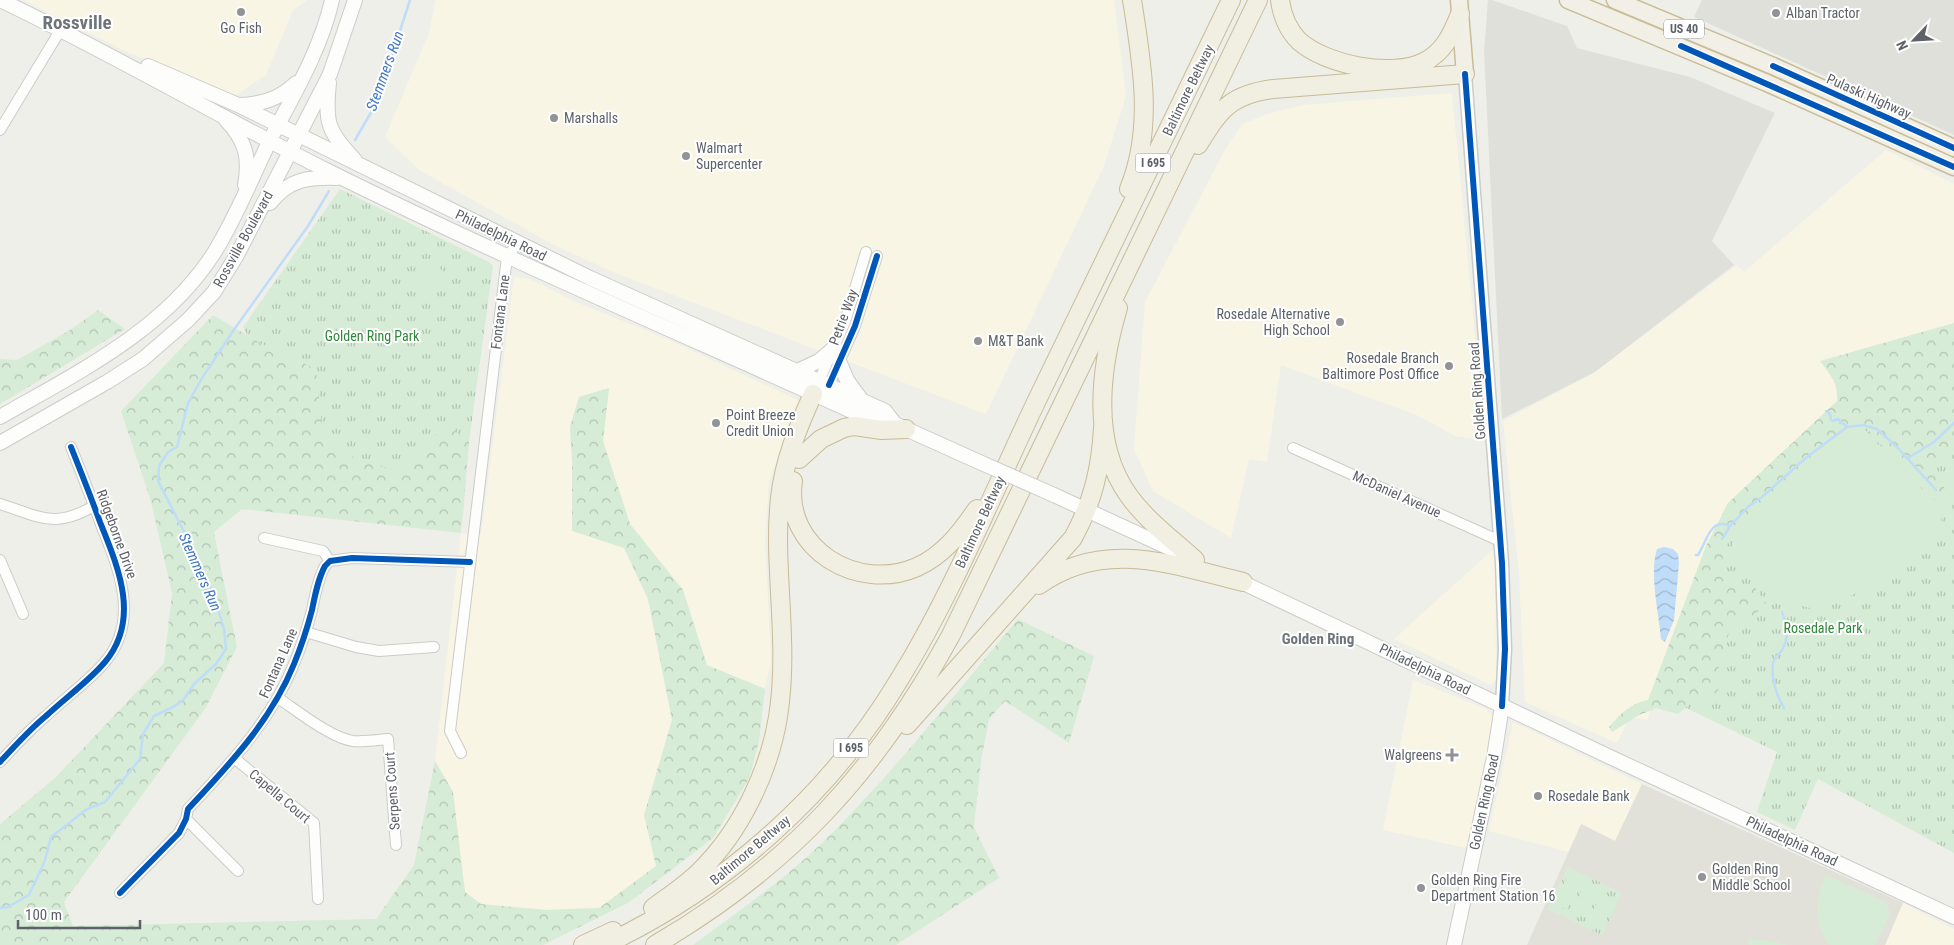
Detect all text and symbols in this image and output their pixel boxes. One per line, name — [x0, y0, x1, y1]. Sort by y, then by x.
place label: Alban Tractor — [1786, 5, 1860, 21]
marker: Go Fish — [235, 6, 247, 18]
marker: Alban Tractor — [1770, 7, 1782, 19]
district label: Rossville — [42, 11, 112, 34]
north arrow — [1889, 15, 1939, 65]
place label: Go Fish — [220, 20, 262, 36]
road number: US 40 — [1664, 20, 1704, 38]
water label: Stemmers Run — [362, 29, 408, 113]
text: N — [1893, 38, 1911, 53]
street label: Baltimore Beltway — [1159, 42, 1217, 138]
street label: Pulaski Highway — [1824, 70, 1914, 122]
place label: Marshalls — [564, 110, 618, 126]
marker: Marshalls — [548, 112, 560, 124]
place label: Walmart Supercenter — [696, 140, 762, 172]
marker: Walmart Supercenter — [680, 150, 692, 162]
road number: I 695 — [1136, 154, 1170, 172]
street label: Rossville Boulevard — [210, 188, 276, 290]
street label: Philadelphia Road — [453, 206, 549, 264]
street label: Fontana Lane — [488, 274, 513, 350]
street label: Petrie Way — [825, 287, 861, 347]
place label: Rosedale Alternative High School — [1216, 306, 1330, 338]
marker: Rosedale Alternative High School — [1334, 316, 1346, 328]
park label: Golden Ring Park — [325, 328, 420, 344]
place label: M&T Bank — [988, 333, 1045, 349]
marker: M&T Bank — [972, 335, 984, 347]
street label: Golden Ring Road — [1466, 342, 1488, 440]
place label: Rosedale Branch Baltimore Post Office — [1322, 350, 1439, 382]
marker: Rosedale Branch Baltimore Post Office — [1443, 360, 1455, 372]
place label: Point Breeze Credit Union — [726, 407, 796, 439]
marker: Point Breeze Credit Union — [710, 417, 722, 429]
street label: McDaniel Avenue — [1350, 467, 1444, 521]
street label: Baltimore Beltway — [952, 473, 1008, 570]
street label: Ridgeborne Drive — [93, 487, 141, 581]
water label: Stemmers Run — [175, 530, 225, 614]
park label: Rosedale Park — [1783, 620, 1863, 636]
street label: Fontana Lane — [256, 625, 301, 700]
district label: Golden Ring — [1282, 630, 1354, 648]
street label: Philadelphia Road — [1377, 640, 1473, 698]
road number: I 695 — [834, 738, 868, 758]
place label: Walgreens — [1384, 747, 1442, 763]
marker: Walgreens — [1446, 749, 1458, 761]
street label: Serpens Court — [381, 751, 403, 831]
street label: Golden Ring Road — [1466, 753, 1502, 851]
street label: Capella Court — [246, 766, 314, 826]
place label: Rosedale Bank — [1548, 788, 1630, 804]
marker: Rosedale Bank — [1532, 790, 1544, 802]
street label: Baltimore Beltway — [707, 812, 793, 888]
street label: Philadelphia Road — [1744, 813, 1840, 869]
place label: Golden Ring Middle School — [1712, 861, 1790, 893]
marker: Golden Ring Middle School — [1696, 871, 1708, 883]
place label: Golden Ring Fire Department Station 16 — [1431, 872, 1556, 904]
marker: Golden Ring Fire Department Station 16 — [1415, 882, 1427, 894]
scale bar — [18, 898, 140, 930]
text: 100 m — [25, 906, 62, 924]

